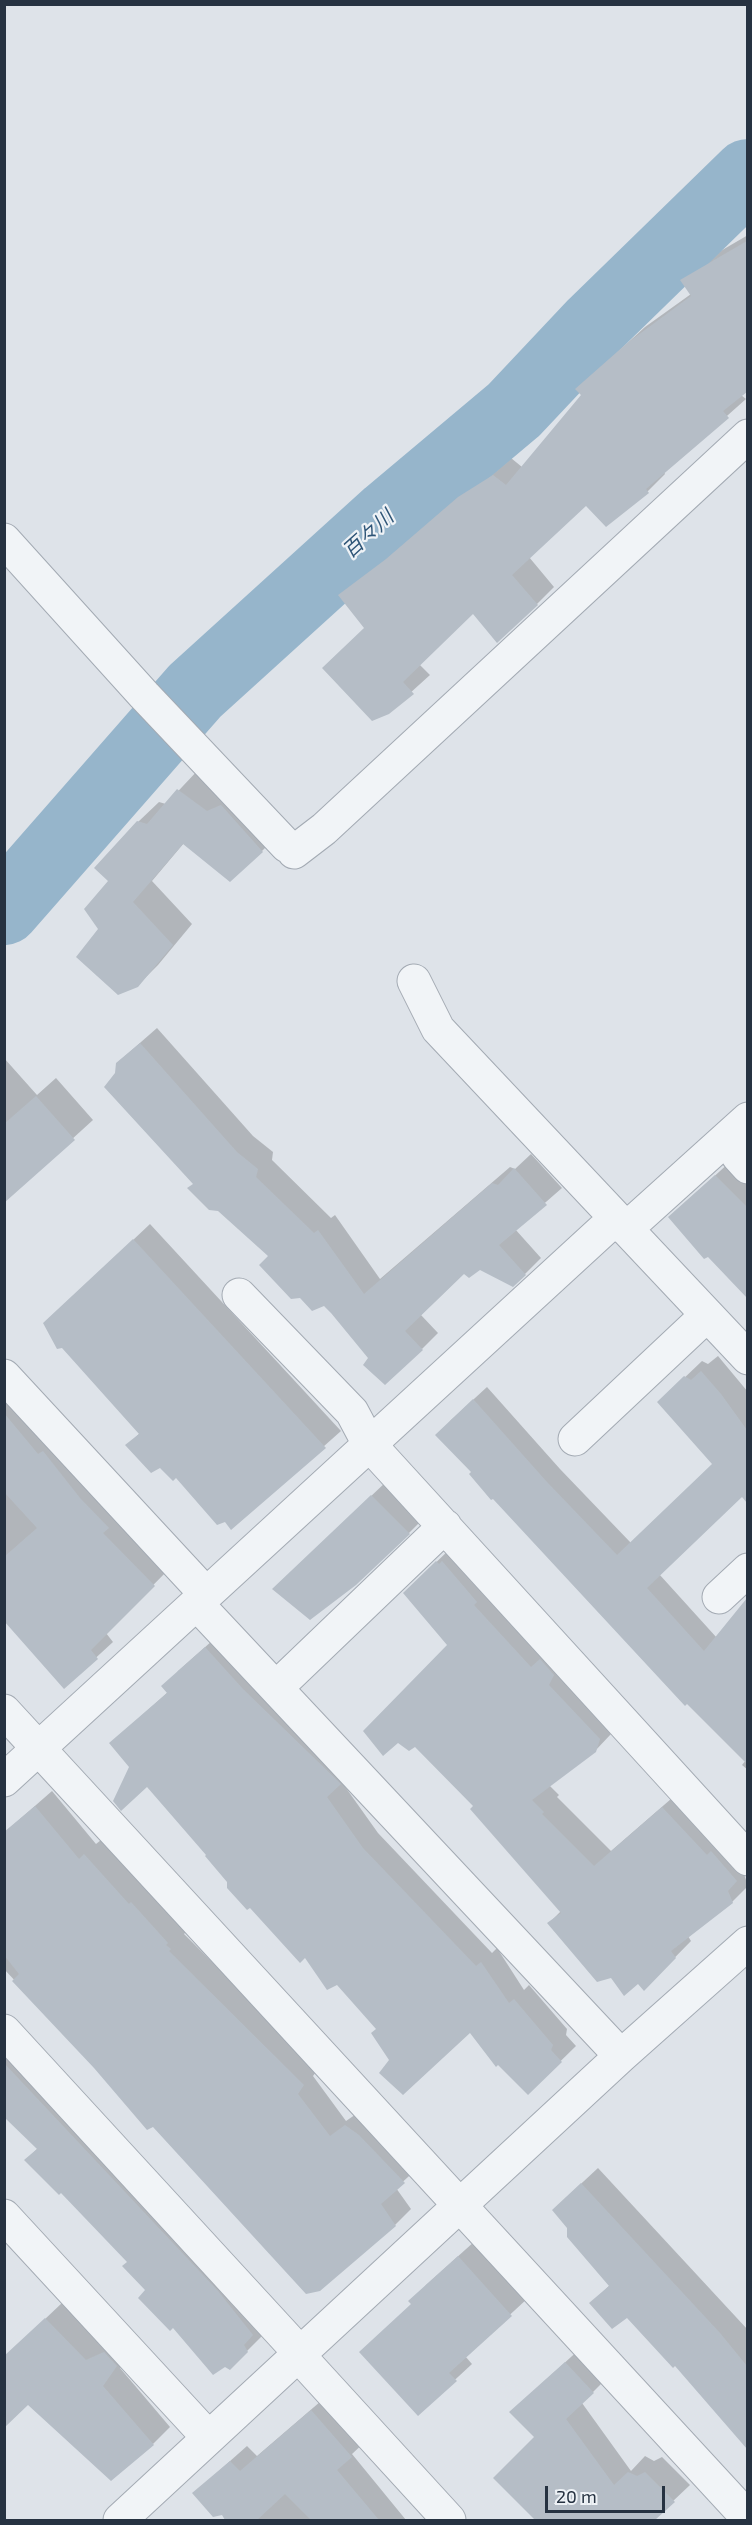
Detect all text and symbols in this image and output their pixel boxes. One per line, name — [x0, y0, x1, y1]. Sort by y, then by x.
water label: 百々川 — [338, 505, 398, 563]
scale bar — [548, 2474, 668, 2512]
text: 20 m — [556, 2485, 597, 2507]

